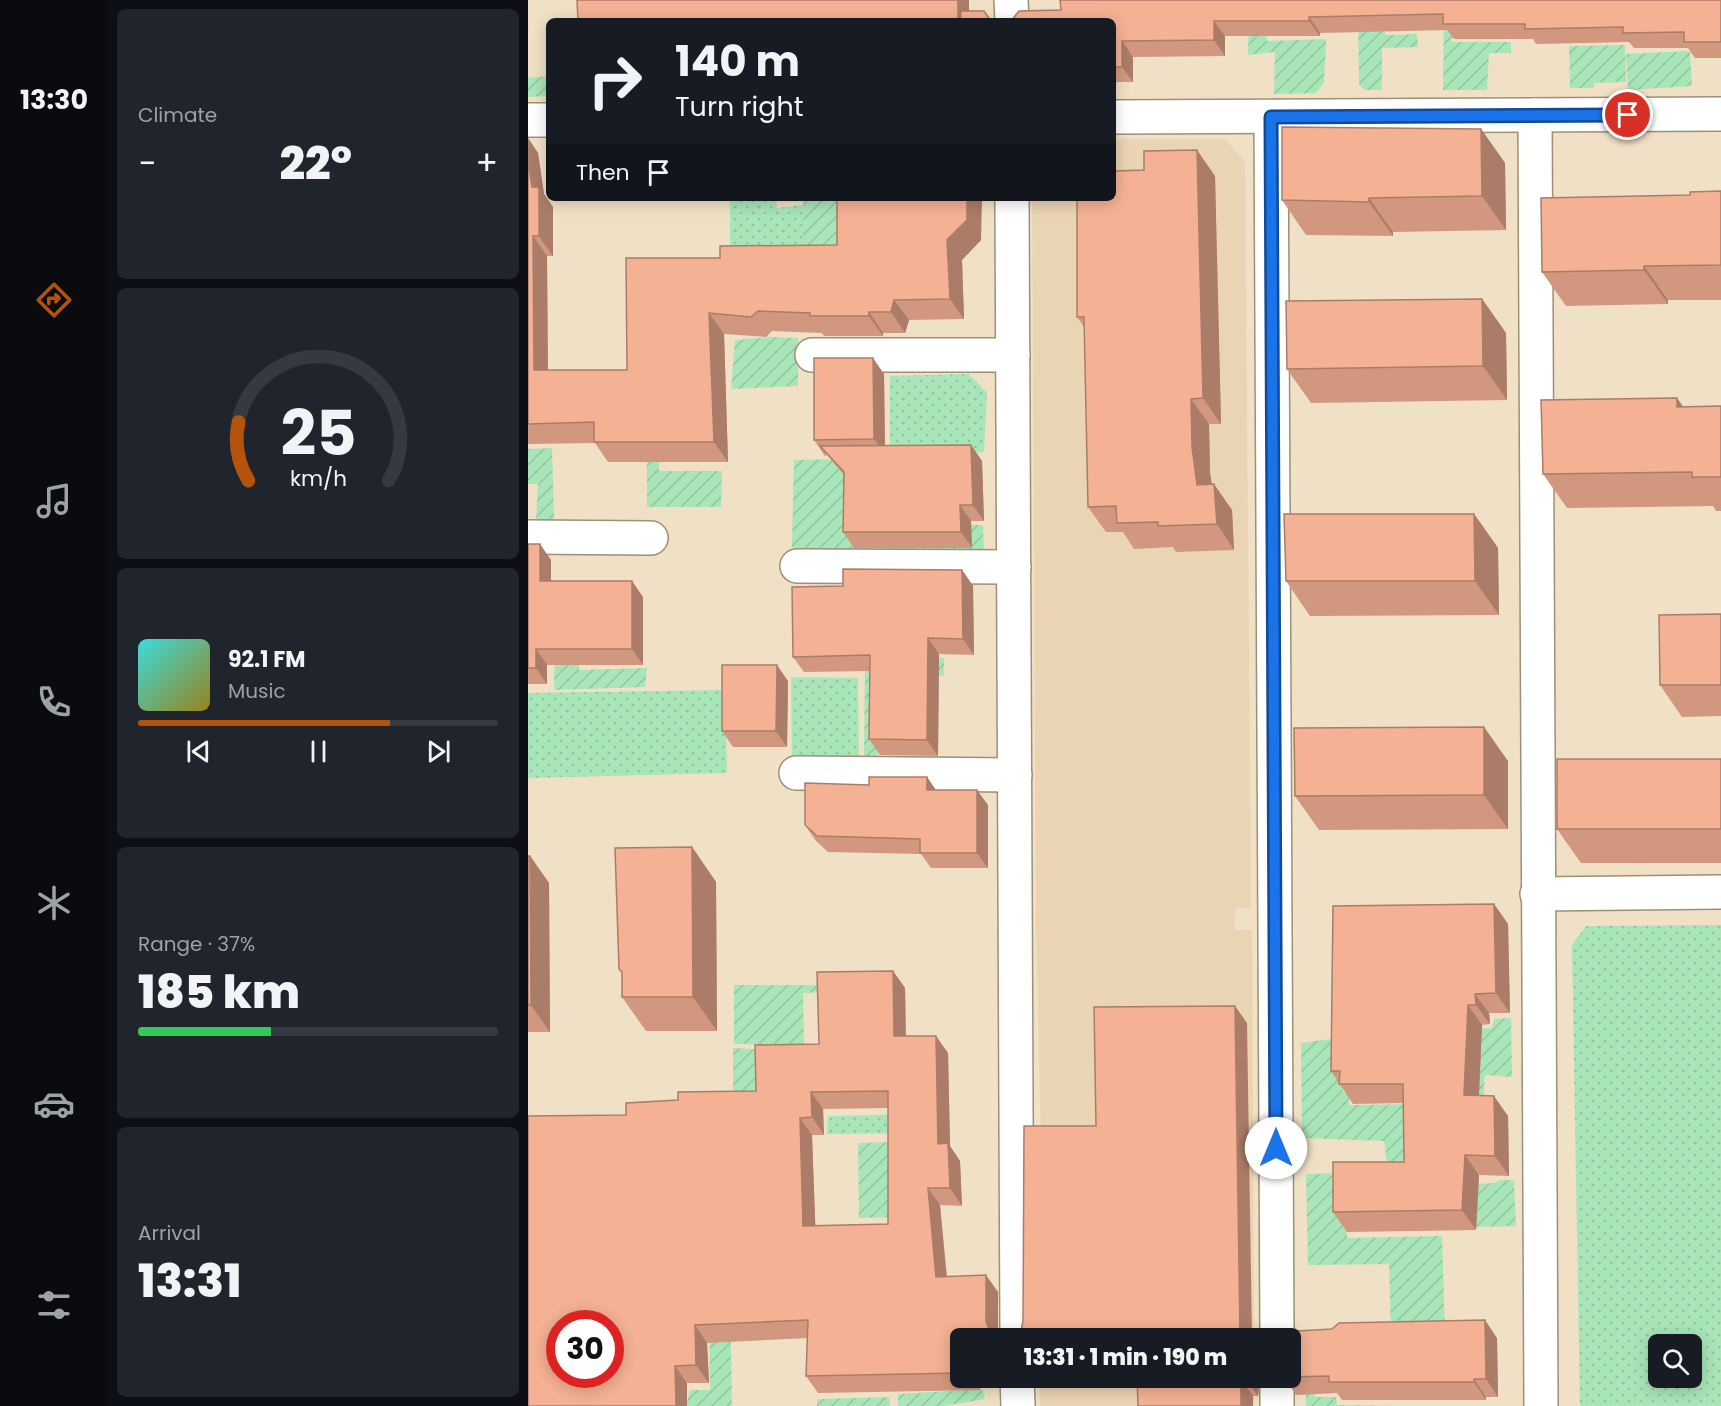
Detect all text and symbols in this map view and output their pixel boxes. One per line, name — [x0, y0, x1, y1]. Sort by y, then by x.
text: 140 m — [675, 32, 800, 91]
icon: right — [576, 42, 654, 120]
text: 13:30 — [20, 81, 88, 118]
text: Turn right — [675, 88, 804, 125]
pin — [1602, 89, 1653, 140]
icon: arrive — [1611, 98, 1644, 131]
text: Climate — [138, 101, 217, 129]
text: 22° — [279, 132, 352, 195]
text: − — [138, 140, 156, 187]
text: + — [475, 140, 498, 187]
icon: arrive — [642, 156, 675, 189]
text: Then — [576, 157, 630, 188]
icon: directions — [33, 279, 75, 321]
text: 25 — [280, 389, 356, 477]
text: km/h — [289, 463, 347, 494]
icon: music — [33, 480, 75, 522]
text: 92.1 FM — [228, 644, 305, 675]
text: Music — [228, 677, 286, 705]
icon: phone — [33, 681, 75, 723]
icon: previous — [182, 735, 215, 768]
icon: pause — [302, 735, 335, 768]
icon: next — [422, 735, 455, 768]
icon: climate — [33, 882, 75, 924]
text: Range · 37% — [138, 930, 255, 958]
text: 185 km — [138, 961, 300, 1024]
icon: car — [33, 1083, 75, 1125]
position arrow — [1244, 1116, 1308, 1180]
text: Arrival — [138, 1219, 201, 1247]
text: 13:31 — [138, 1250, 241, 1313]
icon: filters — [33, 1284, 75, 1326]
speed limit sign: 30 — [546, 1310, 624, 1388]
map controls — [1648, 1334, 1702, 1388]
button: search — [1648, 1334, 1702, 1388]
text: 13:31 · 1 min · 190 m — [1024, 1342, 1227, 1373]

